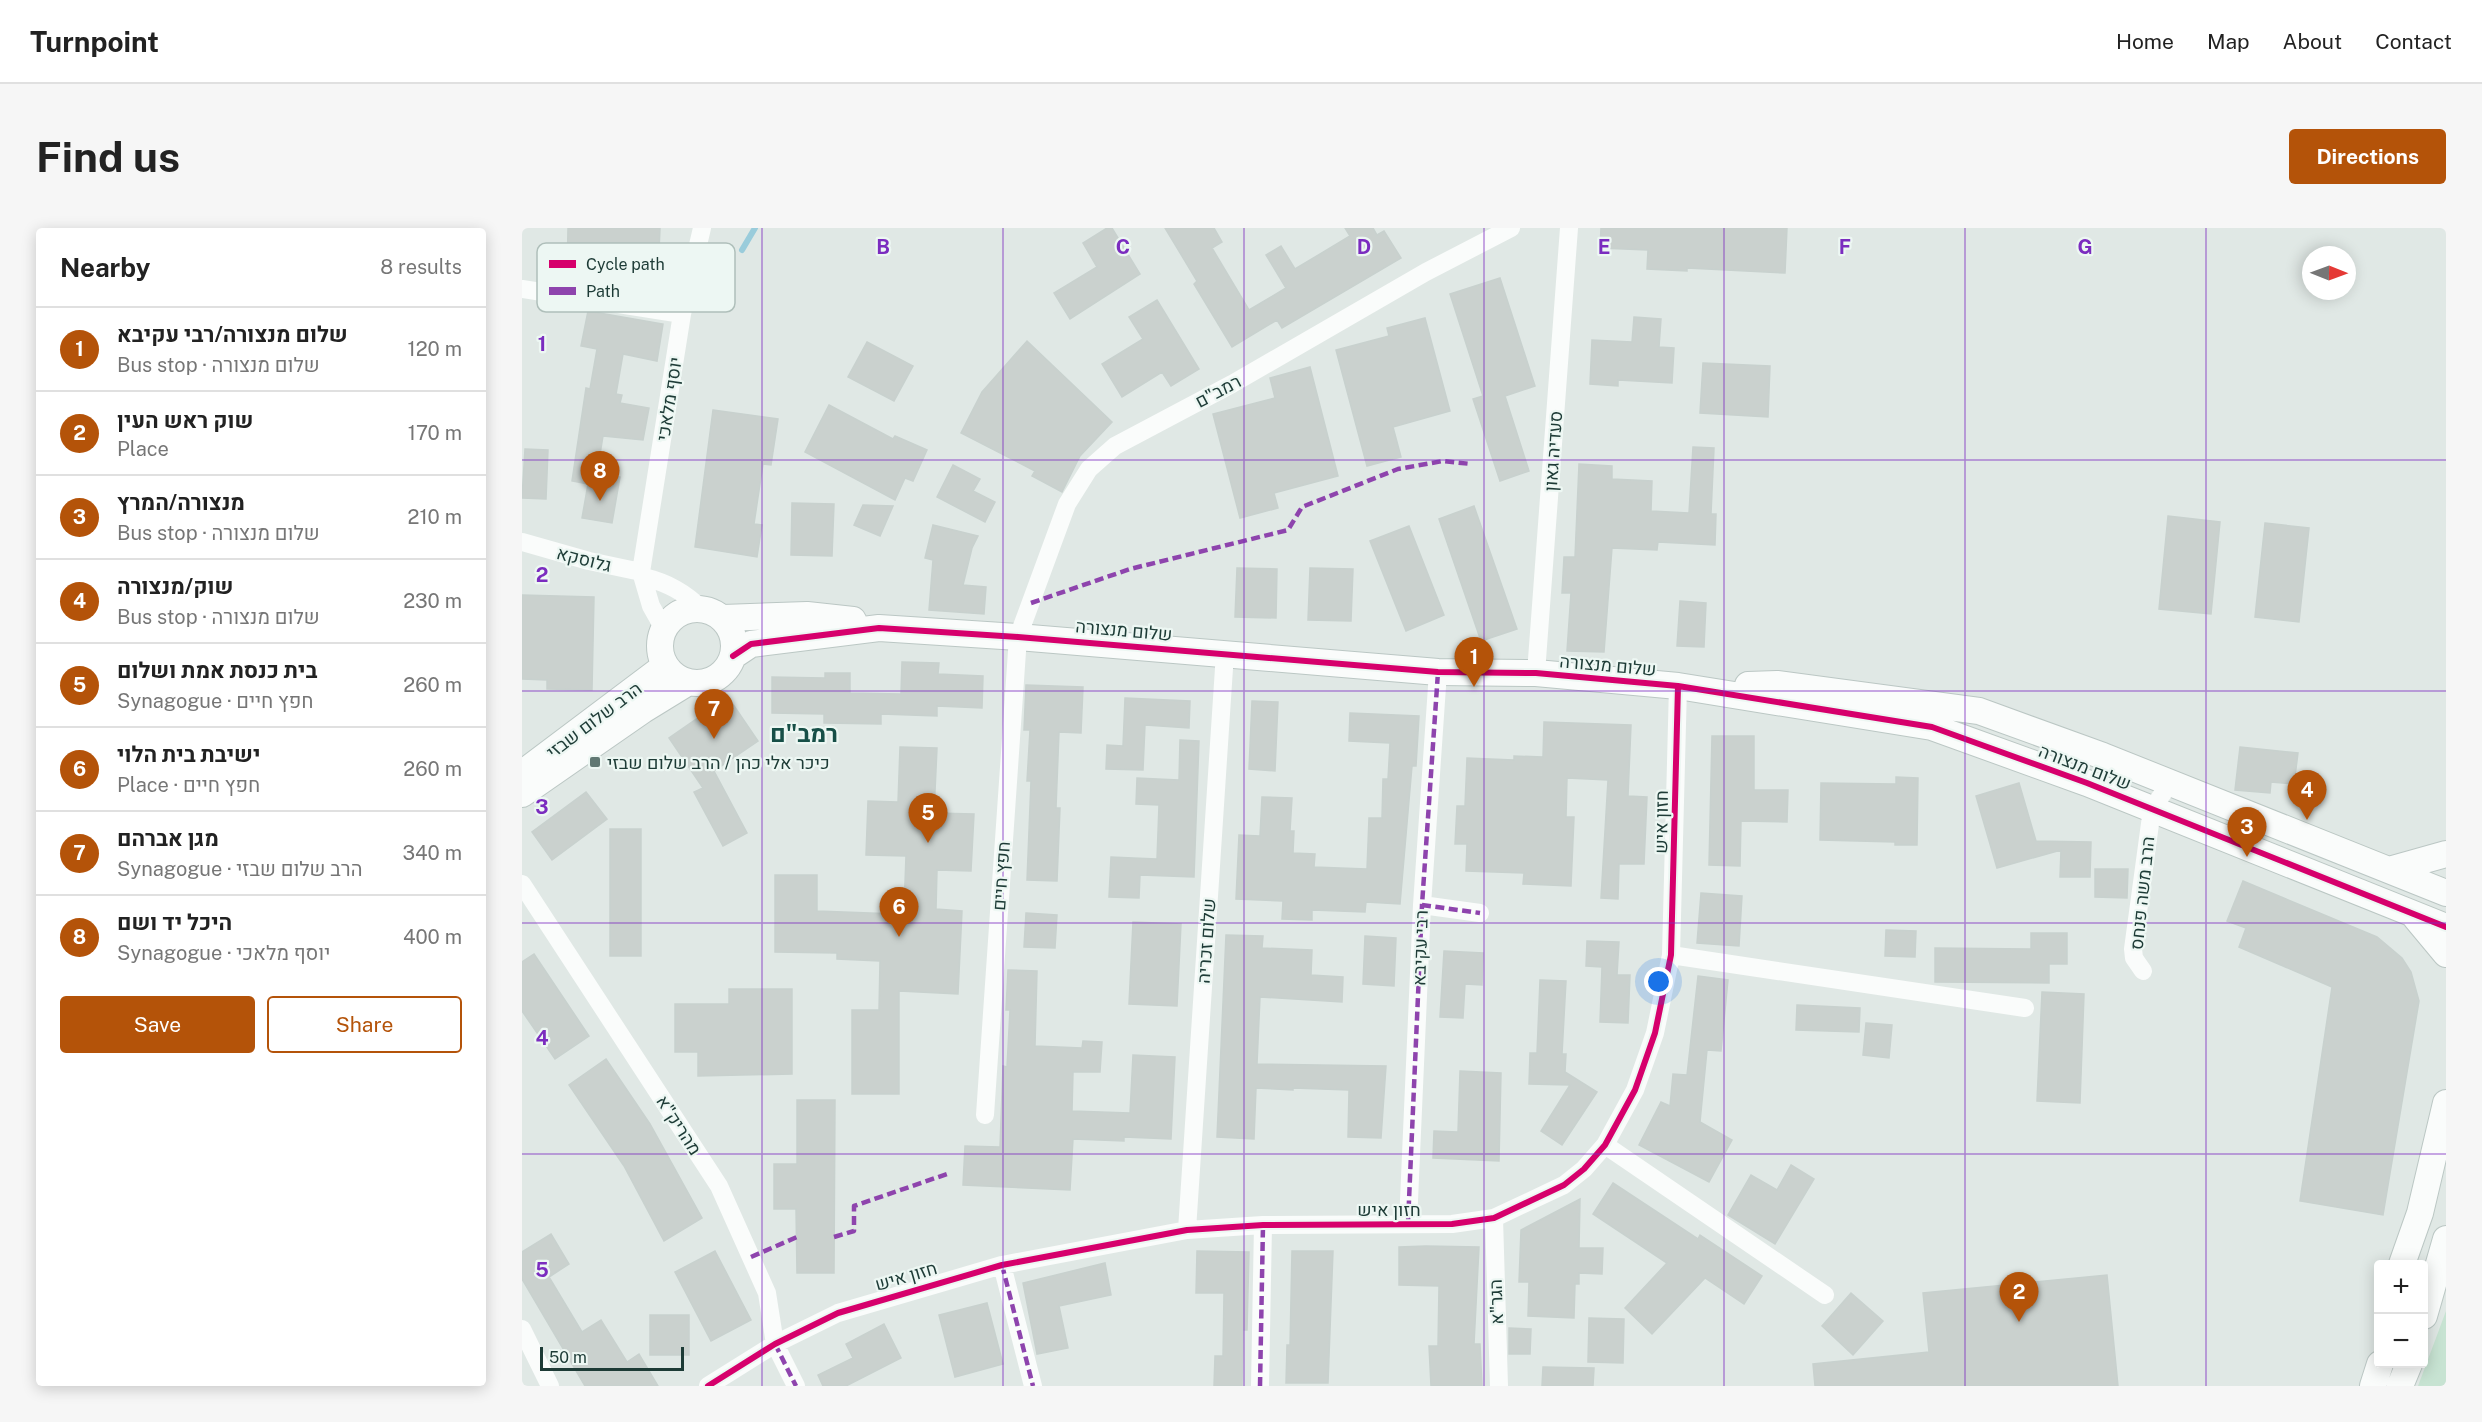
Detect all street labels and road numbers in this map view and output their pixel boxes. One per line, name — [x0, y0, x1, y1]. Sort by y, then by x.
street label: יוסף מלאכי — [652, 356, 686, 442]
street label: רמב"ם — [1192, 370, 1244, 412]
street label: סעדיה גאון — [1540, 410, 1566, 492]
street label: גלוסקא — [554, 542, 614, 576]
street label: שלום מנצורה — [1075, 615, 1173, 645]
street label: שלום מנצורה — [1559, 650, 1657, 680]
street label: הרב שלום שבזי — [542, 677, 646, 763]
street label: שלום מנצורה — [2036, 740, 2134, 794]
street label: חזון איש — [1650, 790, 1672, 854]
street label: הרב משה פנחס — [2126, 835, 2158, 951]
street label: חפץ חיים — [988, 841, 1014, 911]
street label: שלום זכריה — [1193, 898, 1219, 984]
street label: רבי עקיבא — [1408, 910, 1432, 986]
street label: מהריק"א — [652, 1091, 706, 1159]
street label: חזון איש — [1357, 1199, 1421, 1220]
street label: חזון איש — [873, 1257, 939, 1295]
street label: הגר"א — [1485, 1279, 1507, 1325]

